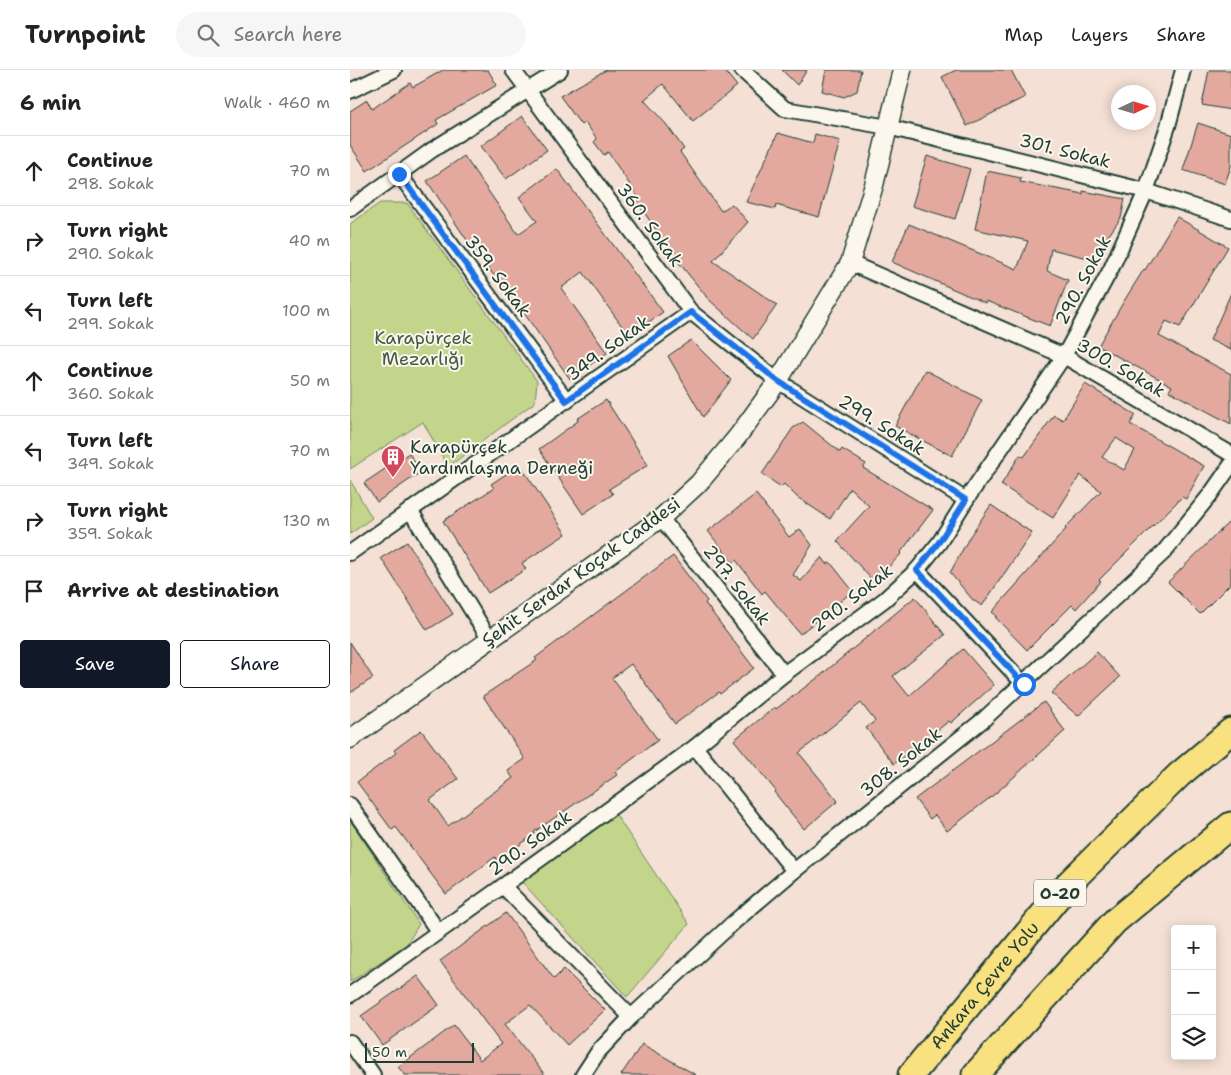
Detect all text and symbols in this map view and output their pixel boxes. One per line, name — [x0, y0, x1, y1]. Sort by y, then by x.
search box — [176, 12, 526, 57]
text: Turnpoint — [25, 19, 146, 51]
icon: search — [194, 21, 222, 49]
text: Search here — [234, 22, 342, 47]
text: Map — [1005, 23, 1043, 47]
text: Layers — [1071, 23, 1128, 47]
text: Share — [1156, 23, 1206, 47]
north arrow — [1111, 85, 1156, 130]
text: 6 min — [20, 89, 81, 117]
text: Walk · 460 m — [224, 92, 330, 113]
street label: 301. Sokak — [1017, 128, 1113, 174]
text: Continue — [67, 148, 153, 173]
icon: ahead — [20, 157, 48, 185]
text: 70 m — [289, 160, 330, 181]
route end — [388, 163, 411, 186]
text: 298. Sokak — [67, 173, 154, 194]
street label: 360. Sokak — [611, 178, 689, 272]
text: Turn right — [67, 218, 168, 243]
icon: right — [20, 227, 48, 255]
text: 40 m — [288, 230, 330, 251]
street label: 359. Sokak — [459, 230, 537, 322]
street label: 290. Sokak — [1049, 231, 1117, 329]
text: 290. Sokak — [67, 243, 154, 264]
text: Turn left — [67, 288, 153, 313]
icon: left — [20, 297, 48, 325]
text: 100 m — [282, 300, 330, 321]
street label: 349. Sokak — [561, 309, 655, 387]
text: 299. Sokak — [67, 313, 154, 334]
park label: Karapürçek Mezarlığı — [374, 326, 472, 371]
street label: 300. Sokak — [1072, 333, 1170, 403]
text: Continue — [67, 358, 153, 383]
icon: ahead — [20, 367, 48, 395]
text: 50 m — [290, 370, 330, 391]
text: 360. Sokak — [67, 383, 154, 404]
street label: 299. Sokak — [834, 389, 930, 461]
text: Turn left — [67, 428, 153, 453]
place label: Karapürçek Yardımlaşma Derneği — [410, 435, 593, 480]
icon: left — [20, 437, 48, 465]
text: 70 m — [289, 440, 330, 461]
building icon: Karapürçek Yardımlaşma Derneği — [380, 444, 406, 478]
text: 349. Sokak — [67, 453, 154, 474]
street label: Şehit Serdar Koçak Caddesi — [477, 492, 685, 652]
text: Turn right — [67, 498, 168, 523]
icon: right — [20, 507, 48, 535]
text: 130 m — [283, 510, 330, 531]
text: 359. Sokak — [67, 523, 153, 544]
street label: 297. Sokak — [698, 540, 776, 630]
street label: 290. Sokak — [806, 558, 898, 638]
icon: arrive — [20, 577, 48, 605]
text: Arrive at destination — [67, 578, 279, 603]
button: Save — [20, 640, 170, 688]
button: Share — [180, 640, 330, 688]
route start — [1013, 673, 1036, 696]
street label: 308. Sokak — [855, 722, 947, 802]
street label: 290. Sokak — [483, 805, 577, 881]
road number: O-20 — [1034, 880, 1086, 906]
street label: Ankara Çevre Yolu — [925, 916, 1044, 1054]
map controls — [1171, 925, 1216, 1060]
button: + — [1171, 925, 1216, 970]
button: − — [1171, 970, 1216, 1015]
button: layers — [1171, 1015, 1216, 1060]
scale bar — [365, 1040, 474, 1063]
text: 50 m — [372, 1043, 407, 1061]

